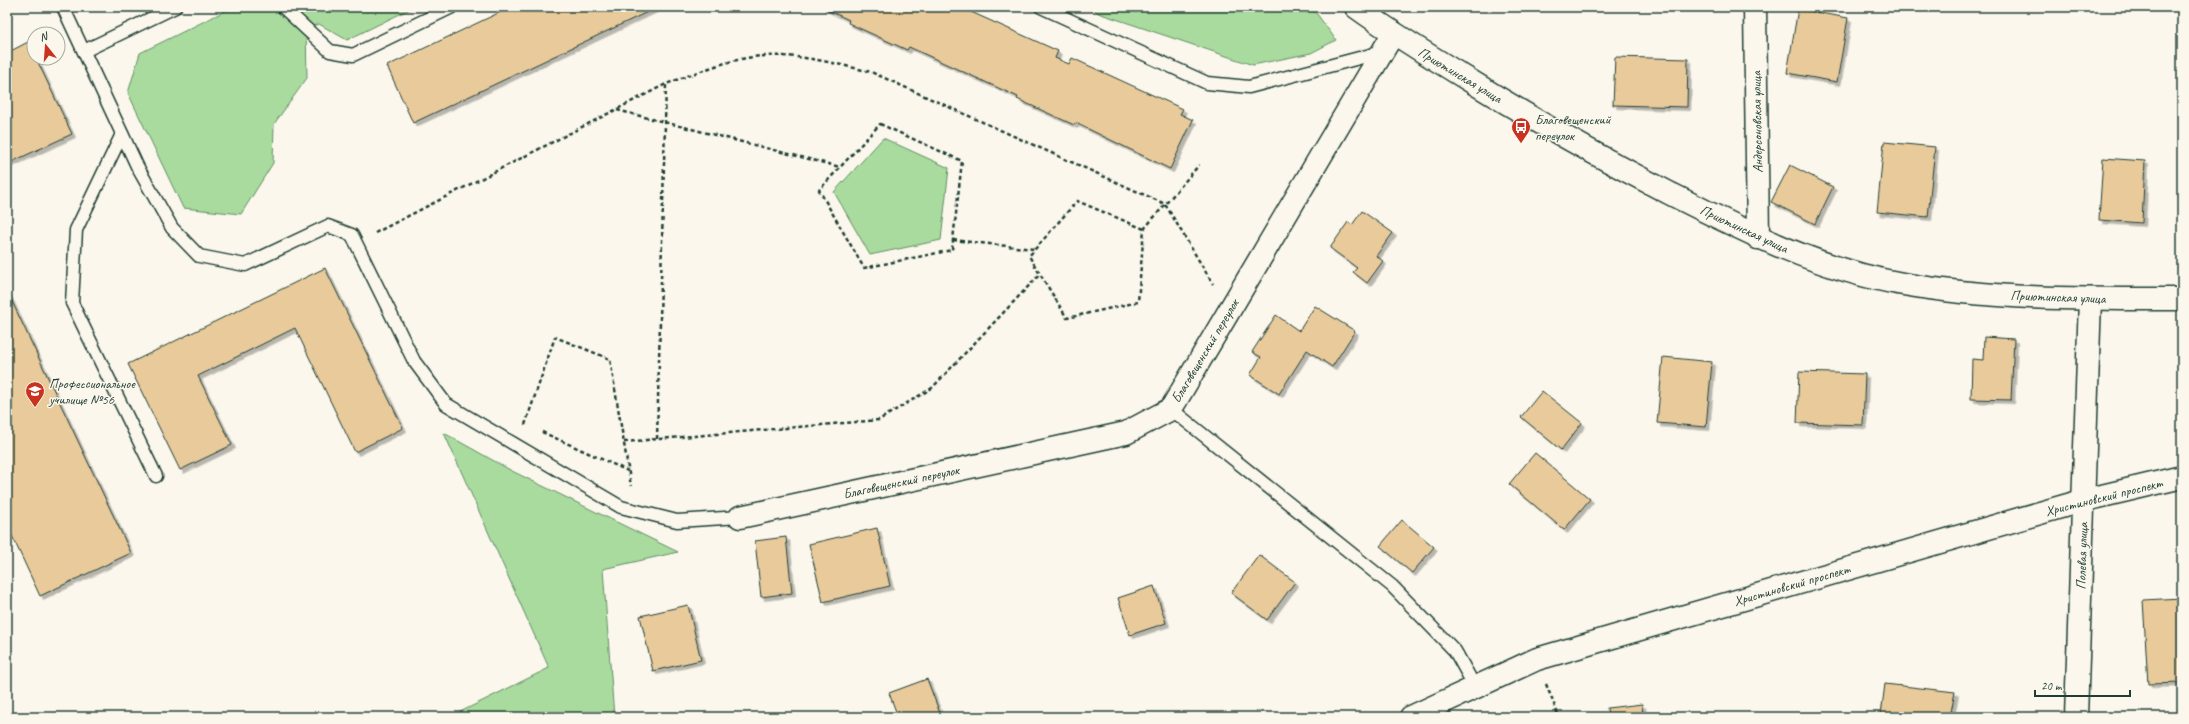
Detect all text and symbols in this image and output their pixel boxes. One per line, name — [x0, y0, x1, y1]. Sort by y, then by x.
north arrow — [26, 26, 66, 66]
text: N — [38, 28, 50, 44]
street label: Приютинская улица — [1415, 43, 1506, 107]
street label: Андерсоновская улица — [1748, 70, 1766, 173]
place label: Благовещенский переулок — [1535, 111, 1612, 144]
bus stop icon: Благовещенский переулок — [1510, 116, 1532, 144]
street label: Приютинская улица — [1697, 201, 1792, 257]
street label: Приютинская улица — [2010, 287, 2107, 307]
street label: Благовещенский переулок — [1167, 295, 1244, 406]
place label: Профессиональное училище №56 — [48, 375, 136, 408]
school or university icon: Профессиональное училище №56 — [24, 380, 46, 408]
street label: Благовещенский переулок — [842, 461, 962, 503]
street label: Христиновский проспект — [2044, 474, 2165, 520]
street label: Полевая улица — [2072, 521, 2092, 590]
street label: Христиновский проспект — [1732, 560, 1853, 610]
scale bar — [2035, 672, 2130, 698]
text: 20 m — [2041, 678, 2063, 694]

